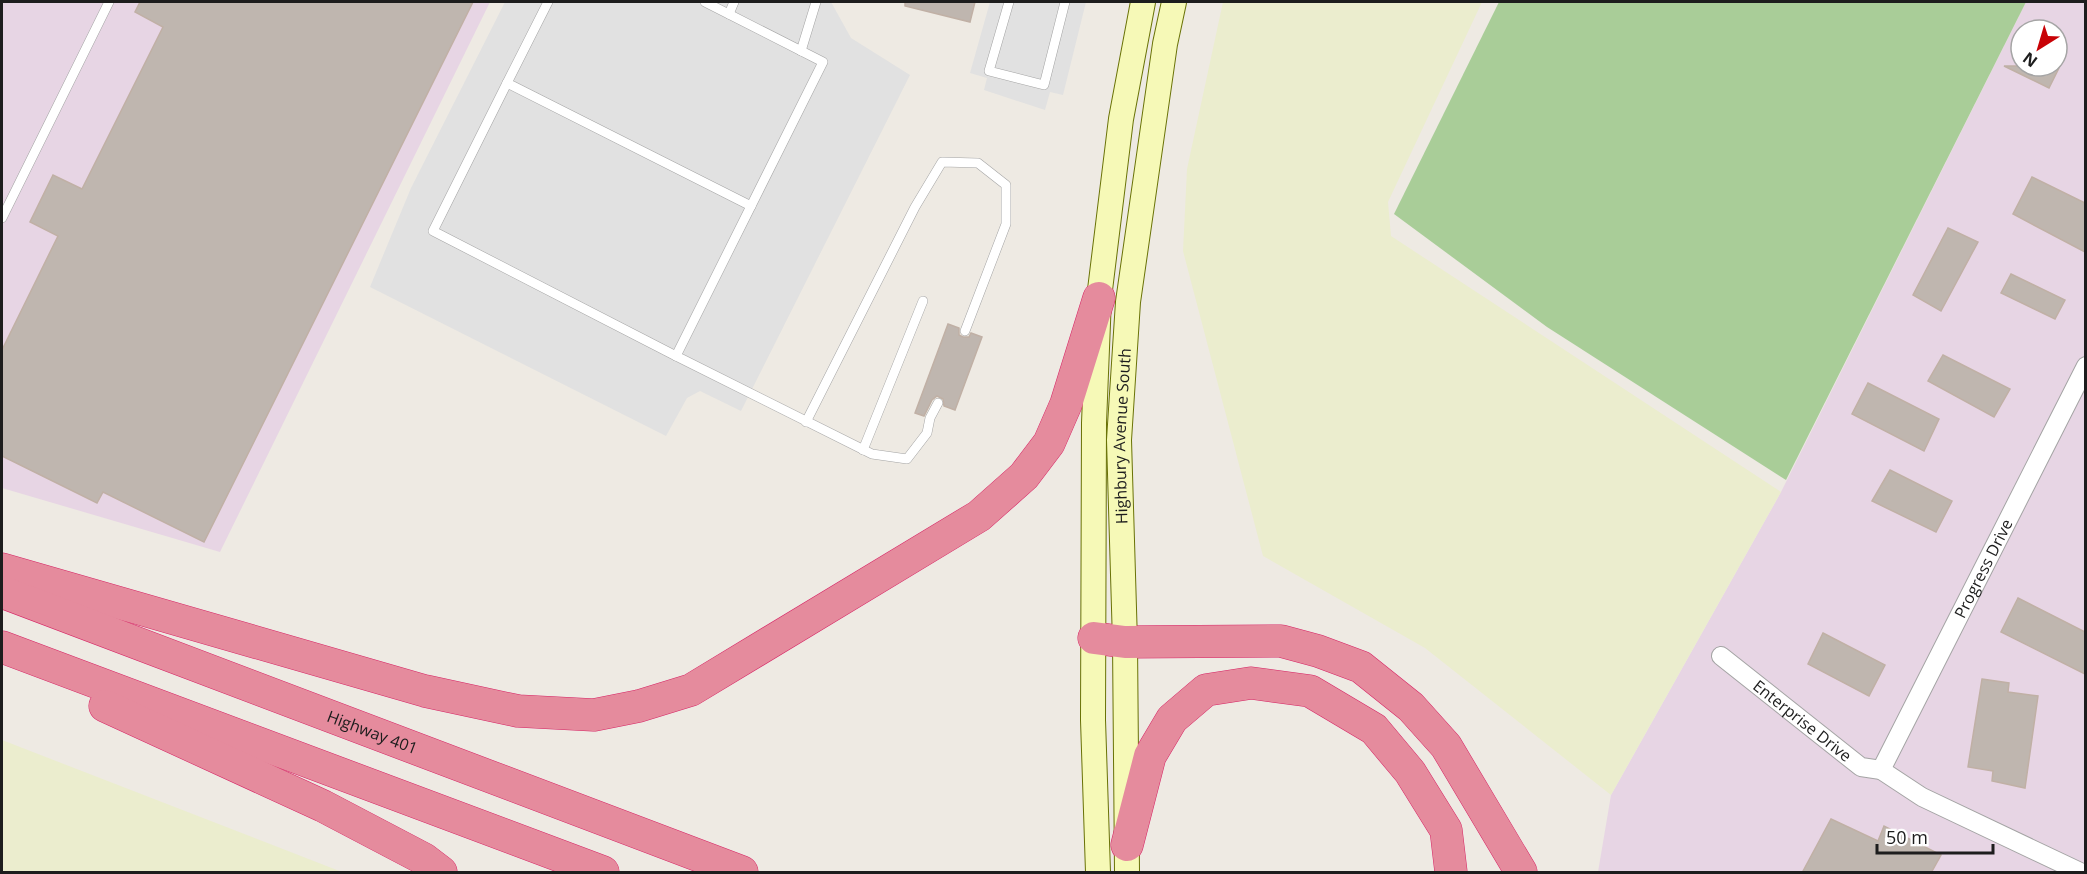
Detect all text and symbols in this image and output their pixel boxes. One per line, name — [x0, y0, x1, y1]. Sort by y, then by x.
north arrow — [2009, 18, 2069, 78]
text: N — [2018, 47, 2042, 73]
street label: Highbury Avenue South — [1108, 347, 1136, 525]
street label: Progress Drive — [1949, 515, 2018, 622]
street label: Enterprise Drive — [1749, 675, 1856, 767]
street label: Highway 401 — [324, 705, 421, 759]
scale bar — [1877, 817, 1992, 855]
text: 50 m — [1886, 825, 1928, 849]

